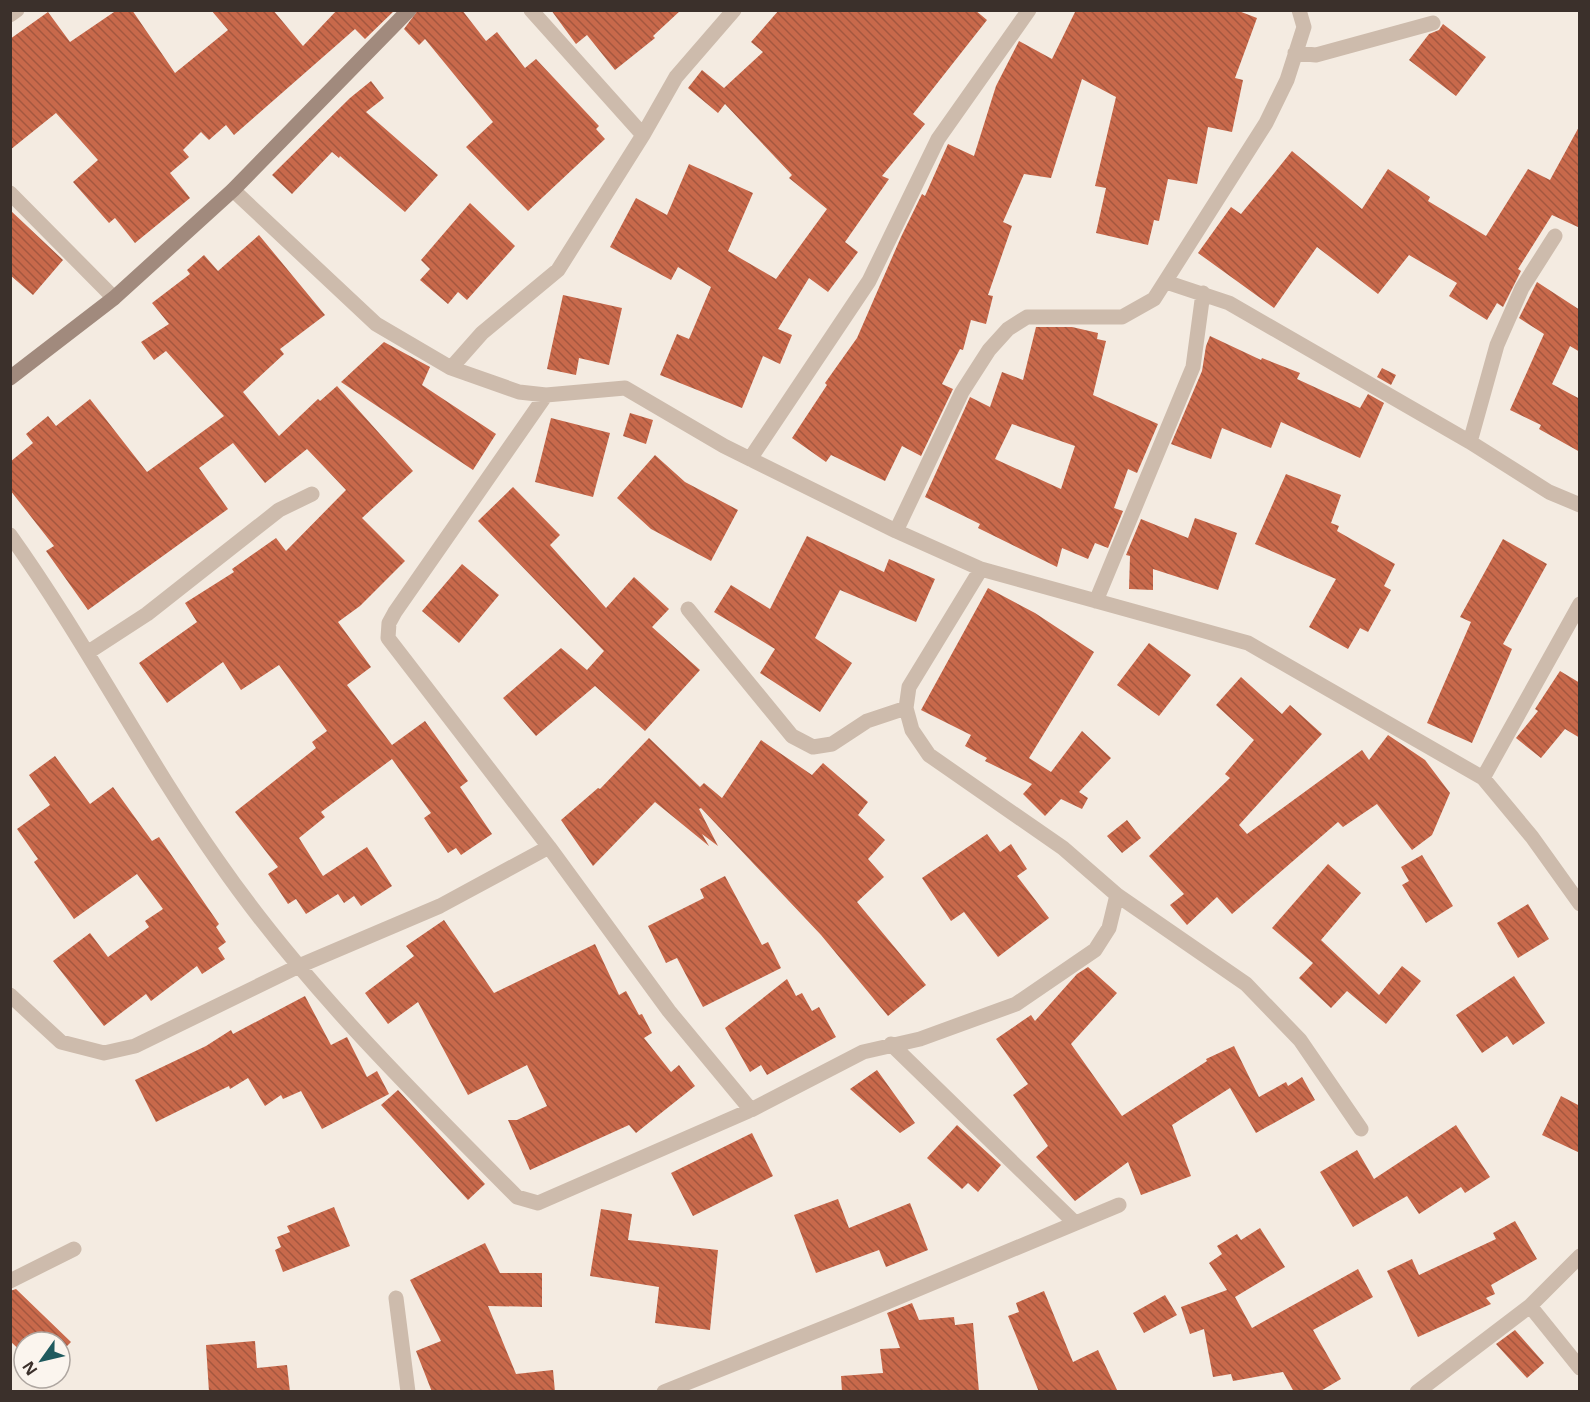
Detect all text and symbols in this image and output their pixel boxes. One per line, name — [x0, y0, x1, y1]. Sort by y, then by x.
north arrow — [12, 1330, 72, 1390]
text: N — [17, 1357, 42, 1380]

